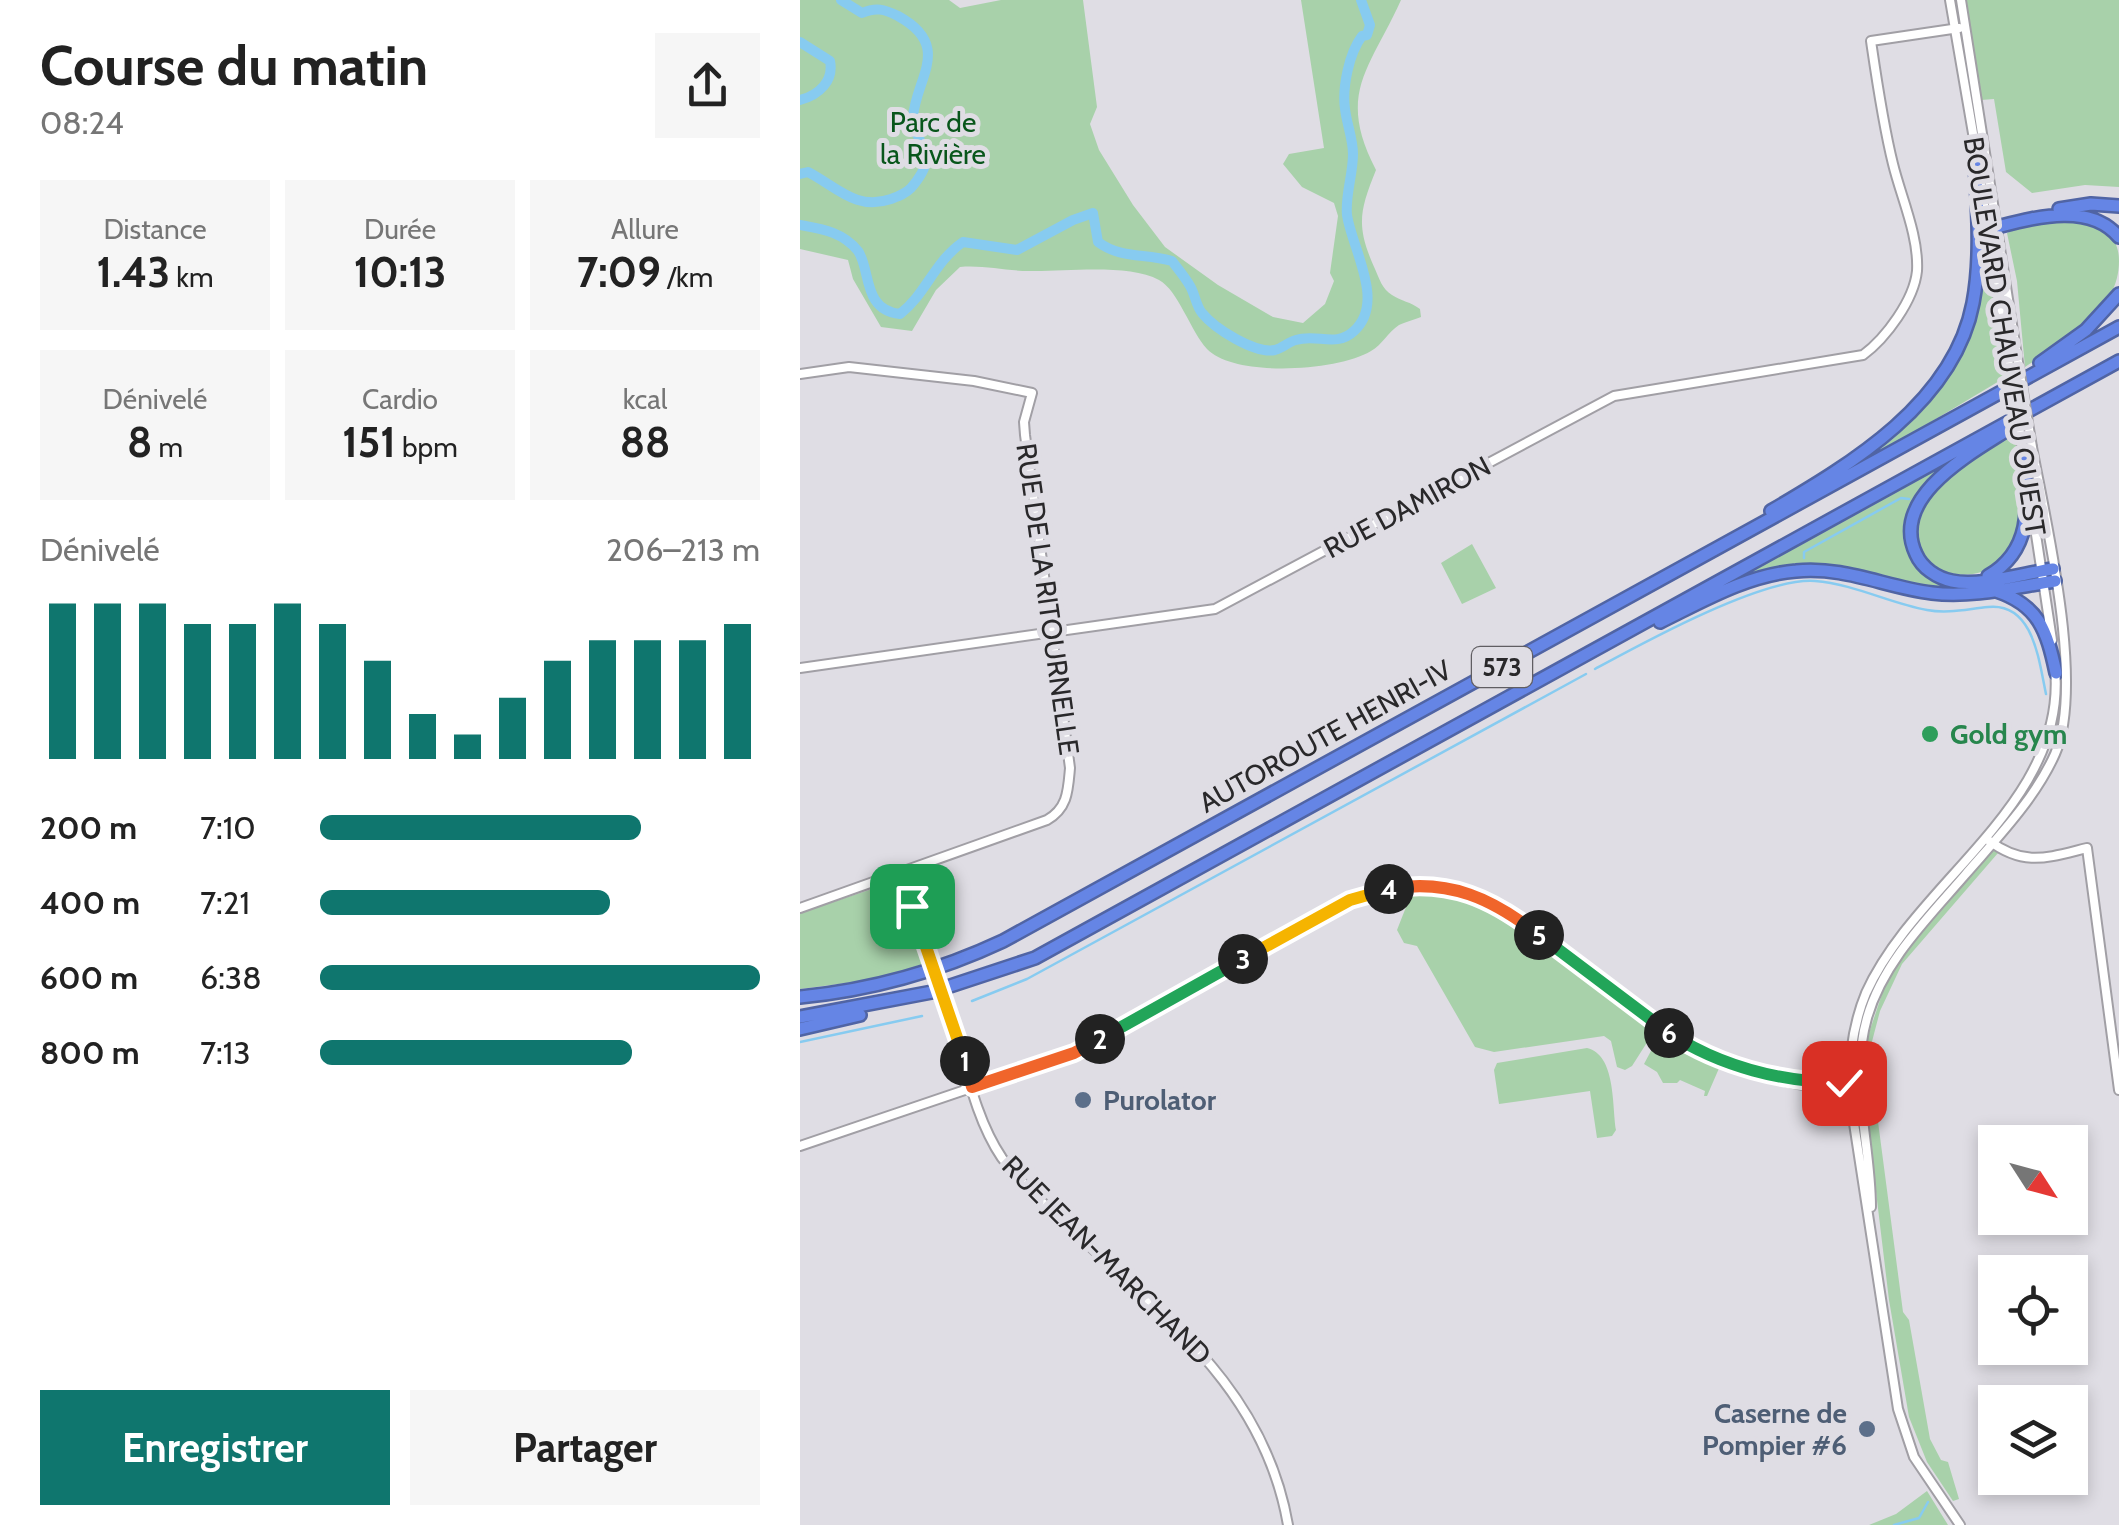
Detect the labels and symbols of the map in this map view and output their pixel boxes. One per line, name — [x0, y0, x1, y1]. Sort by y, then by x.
park label: Parc de la Rivière — [880, 105, 986, 171]
street label: BOULEVARD CHAUVEAU OUEST — [1957, 134, 2053, 538]
street label: RUE DE LA RITOURNELLE — [1009, 441, 1087, 757]
street label: RUE DAMIRON — [1318, 449, 1496, 565]
road number: 573 — [1472, 647, 1532, 687]
street label: AUTOROUTE HENRI-IV — [1193, 652, 1457, 820]
place label: Gold gym — [1950, 717, 2067, 751]
marker: Gold gym — [1919, 723, 1941, 745]
pin — [870, 864, 955, 949]
pin: 4 — [1364, 864, 1414, 914]
pin: 5 — [1514, 910, 1564, 960]
pin: 3 — [1218, 934, 1268, 984]
pin: 6 — [1644, 1008, 1694, 1058]
pin: 2 — [1075, 1014, 1125, 1064]
pin: 1 — [940, 1036, 990, 1086]
pin — [1802, 1041, 1887, 1126]
place label: Purolator — [1103, 1083, 1217, 1117]
marker: Purolator — [1072, 1089, 1094, 1111]
north arrow — [1978, 1125, 2088, 1235]
street label: RUE JEAN-MARCHAND — [995, 1148, 1219, 1372]
place label: Caserne de Pompier #6 — [1702, 1396, 1847, 1462]
marker: Caserne de Pompier #6 — [1856, 1418, 1878, 1440]

